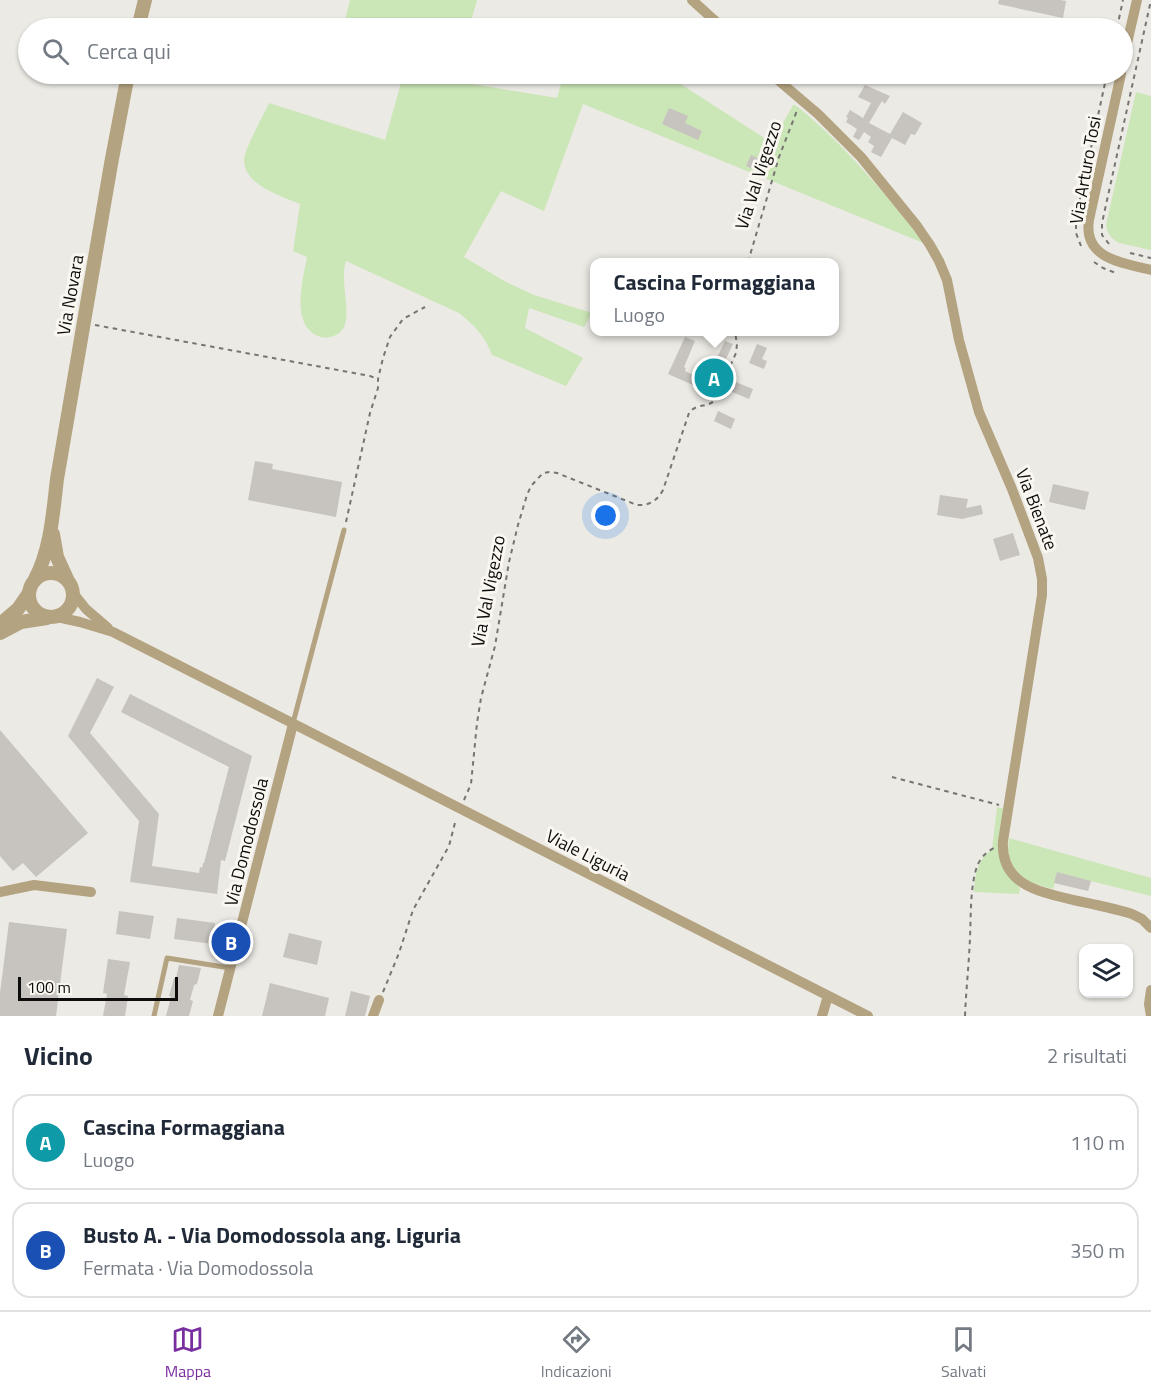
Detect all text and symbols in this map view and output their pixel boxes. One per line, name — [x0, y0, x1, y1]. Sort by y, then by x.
search box — [18, 18, 1133, 84]
text: Cerca qui — [87, 34, 171, 68]
icon: search — [39, 35, 72, 68]
street label: Via Arturo Tosi — [1062, 114, 1108, 226]
street label: Via Val Vigezzo — [728, 117, 788, 233]
street label: Via Novara — [50, 252, 90, 338]
popup — [590, 258, 839, 336]
text: Cascina Formaggiana — [613, 265, 816, 299]
text: Luogo — [613, 299, 665, 330]
pin: A — [694, 356, 734, 400]
street label: Via Bienate — [1009, 464, 1065, 554]
your location — [591, 501, 620, 530]
street label: Via Val Vigezzo — [464, 533, 512, 649]
street label: Via Domodossola — [217, 775, 275, 909]
street label: Viale Liguria — [541, 822, 635, 888]
pin: B — [212, 920, 250, 964]
map controls — [1079, 944, 1133, 998]
button: layers — [1079, 944, 1133, 998]
scale bar — [18, 974, 178, 1002]
text: 100 m — [27, 975, 71, 999]
text: Vicino — [24, 1036, 93, 1075]
text: 2 risultati — [1047, 1040, 1127, 1071]
text: Cascina Formaggiana — [83, 1110, 285, 1144]
text: A — [39, 1127, 52, 1158]
text: 110 m — [1070, 1127, 1125, 1158]
text: Luogo — [83, 1144, 135, 1175]
text: Busto A. - Via Domodossola ang. Liguria — [83, 1218, 461, 1252]
text: B — [39, 1235, 52, 1266]
text: 350 m — [1070, 1235, 1125, 1266]
text: Fermata · Via Domodossola — [83, 1252, 313, 1283]
tab: Mappa — [165, 1323, 211, 1383]
tab: Indicazioni — [541, 1323, 612, 1383]
tab: Salvati — [941, 1323, 986, 1383]

